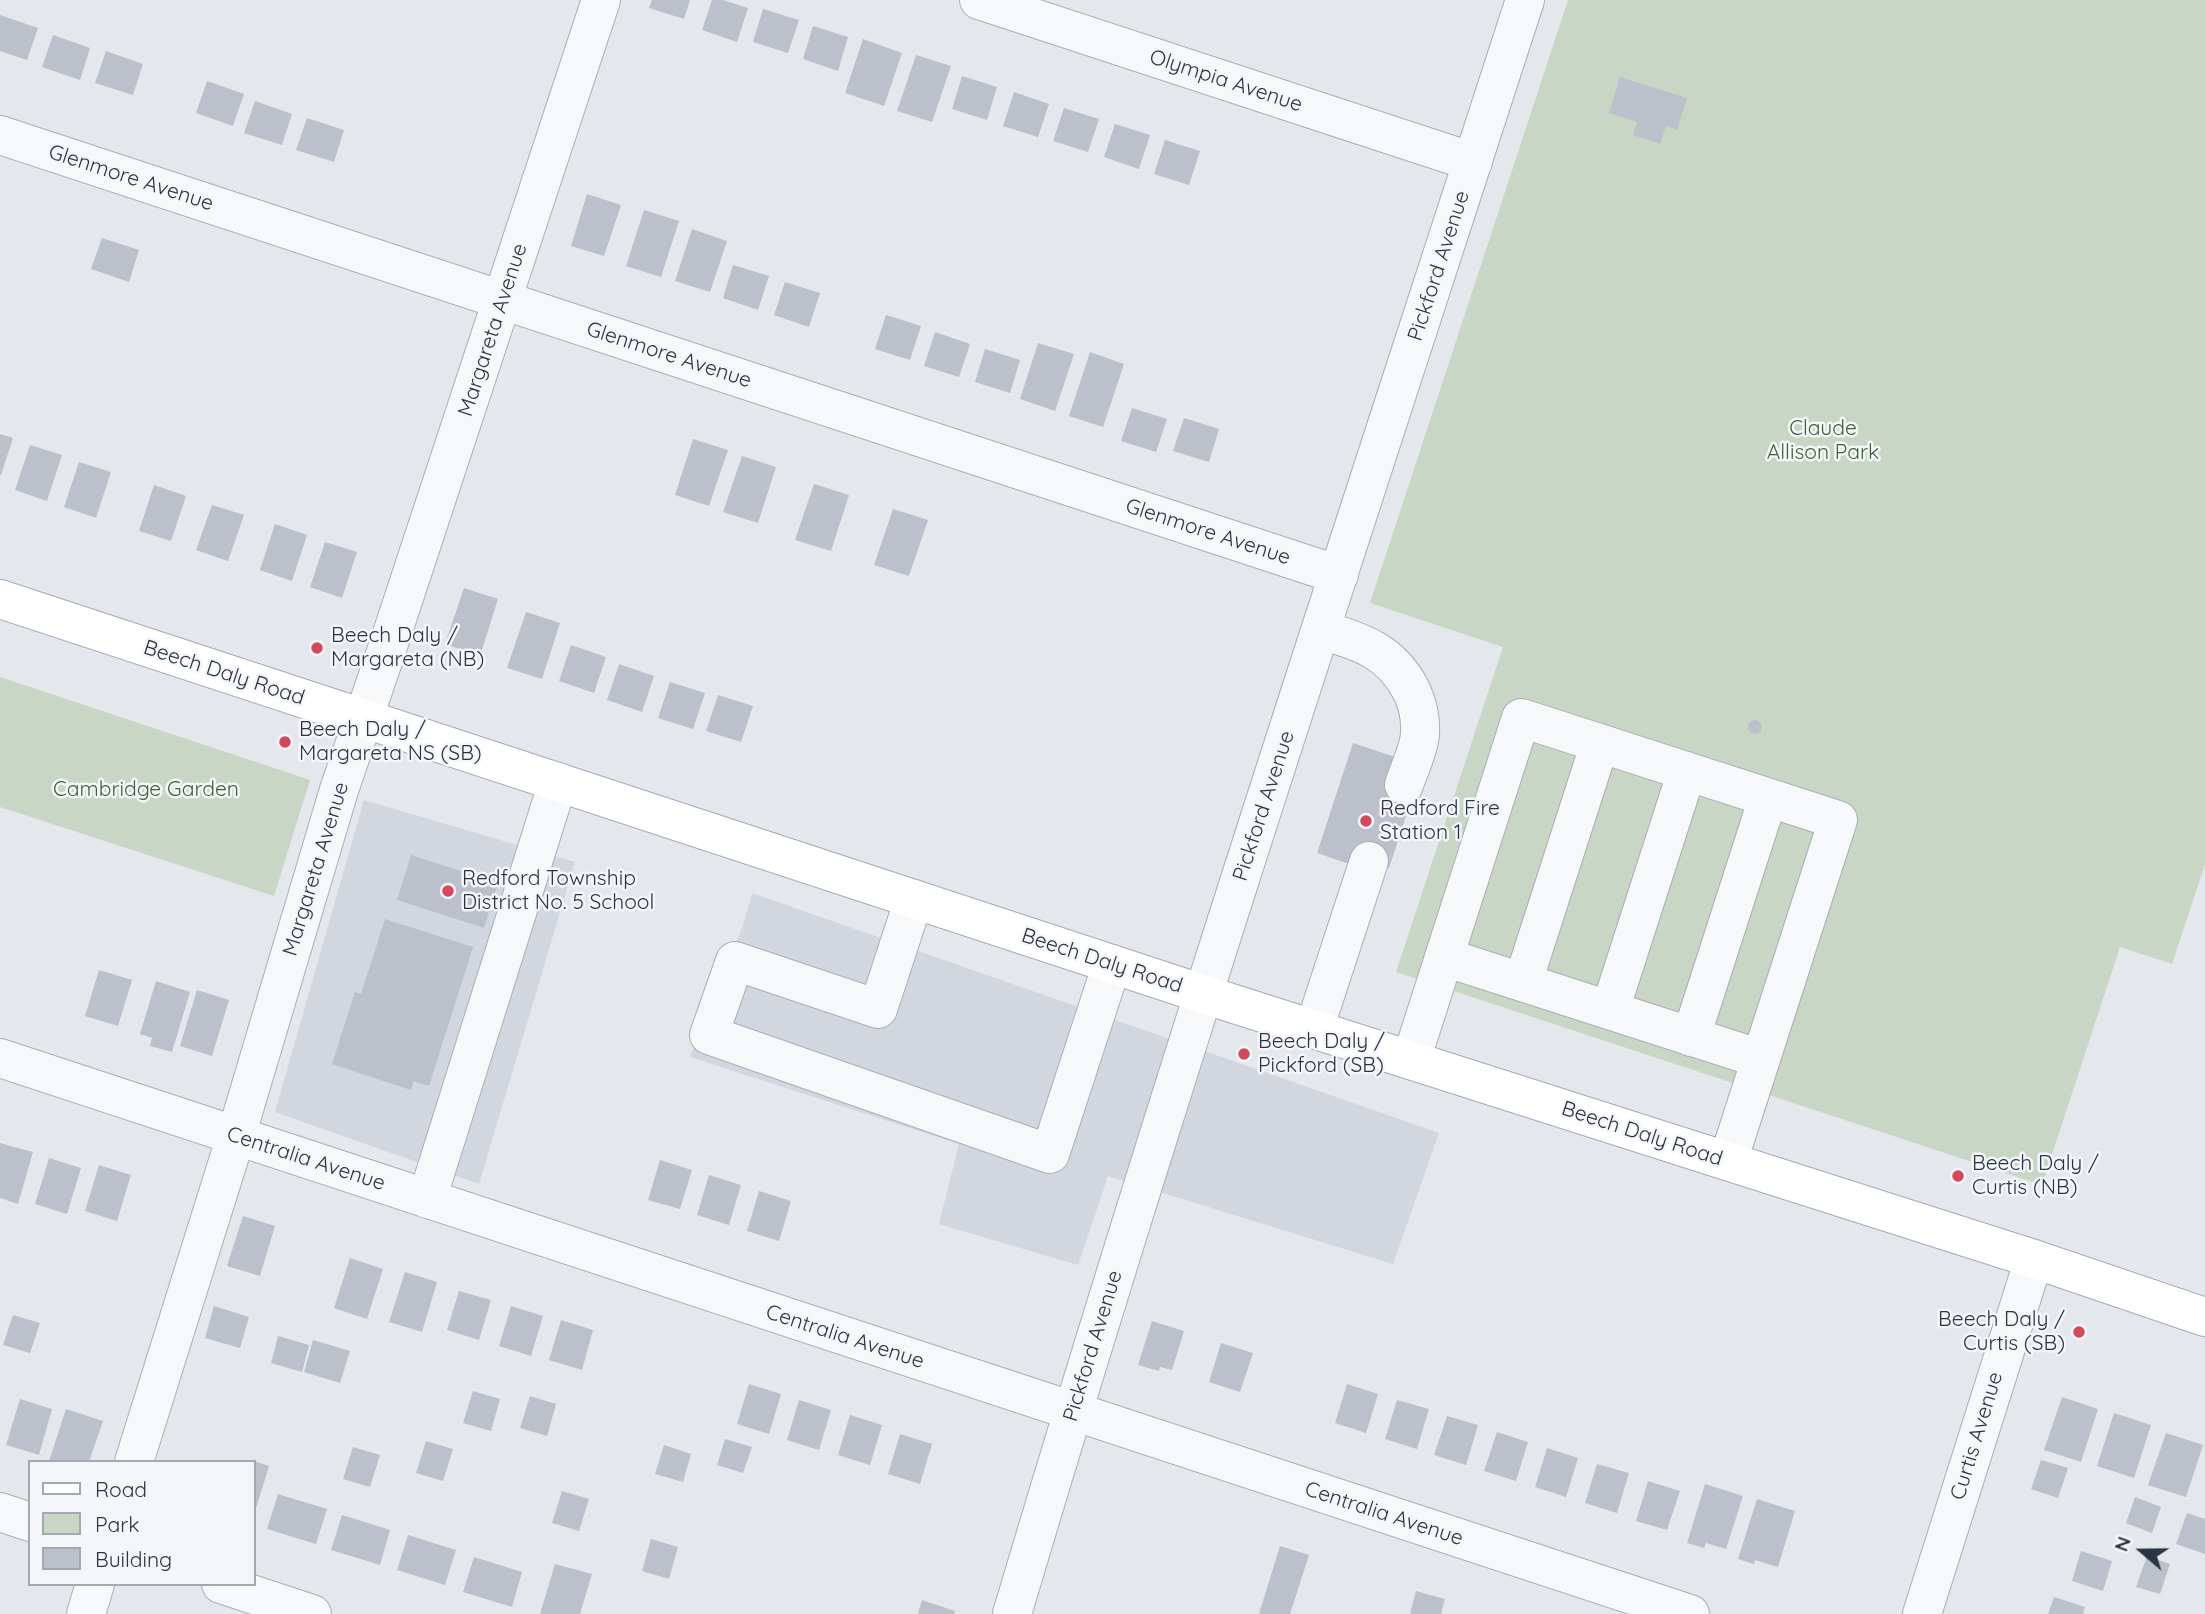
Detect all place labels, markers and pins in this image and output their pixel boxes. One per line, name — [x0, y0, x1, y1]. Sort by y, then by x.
place label: Beech Daly / Margareta (NB) — [331, 623, 484, 673]
marker: Beech Daly / Margareta (NB) — [309, 640, 325, 656]
place label: Beech Daly / Margareta NS (SB) — [299, 717, 482, 767]
marker: Beech Daly / Margareta NS (SB) — [277, 734, 293, 750]
place label: Redford Fire Station 1 — [1380, 796, 1500, 846]
marker: Redford Fire Station 1 — [1358, 813, 1374, 829]
place label: Redford Township District No. 5 School — [462, 866, 654, 916]
marker: Redford Township District No. 5 School — [440, 883, 456, 899]
place label: Beech Daly / Pickford (SB) — [1258, 1029, 1385, 1079]
marker: Beech Daly / Pickford (SB) — [1236, 1046, 1252, 1062]
place label: Beech Daly / Curtis (NB) — [1972, 1151, 2099, 1201]
marker: Beech Daly / Curtis (NB) — [1950, 1168, 1966, 1184]
place label: Beech Daly / Curtis (SB) — [1938, 1307, 2065, 1357]
marker: Beech Daly / Curtis (SB) — [2071, 1324, 2087, 1340]

